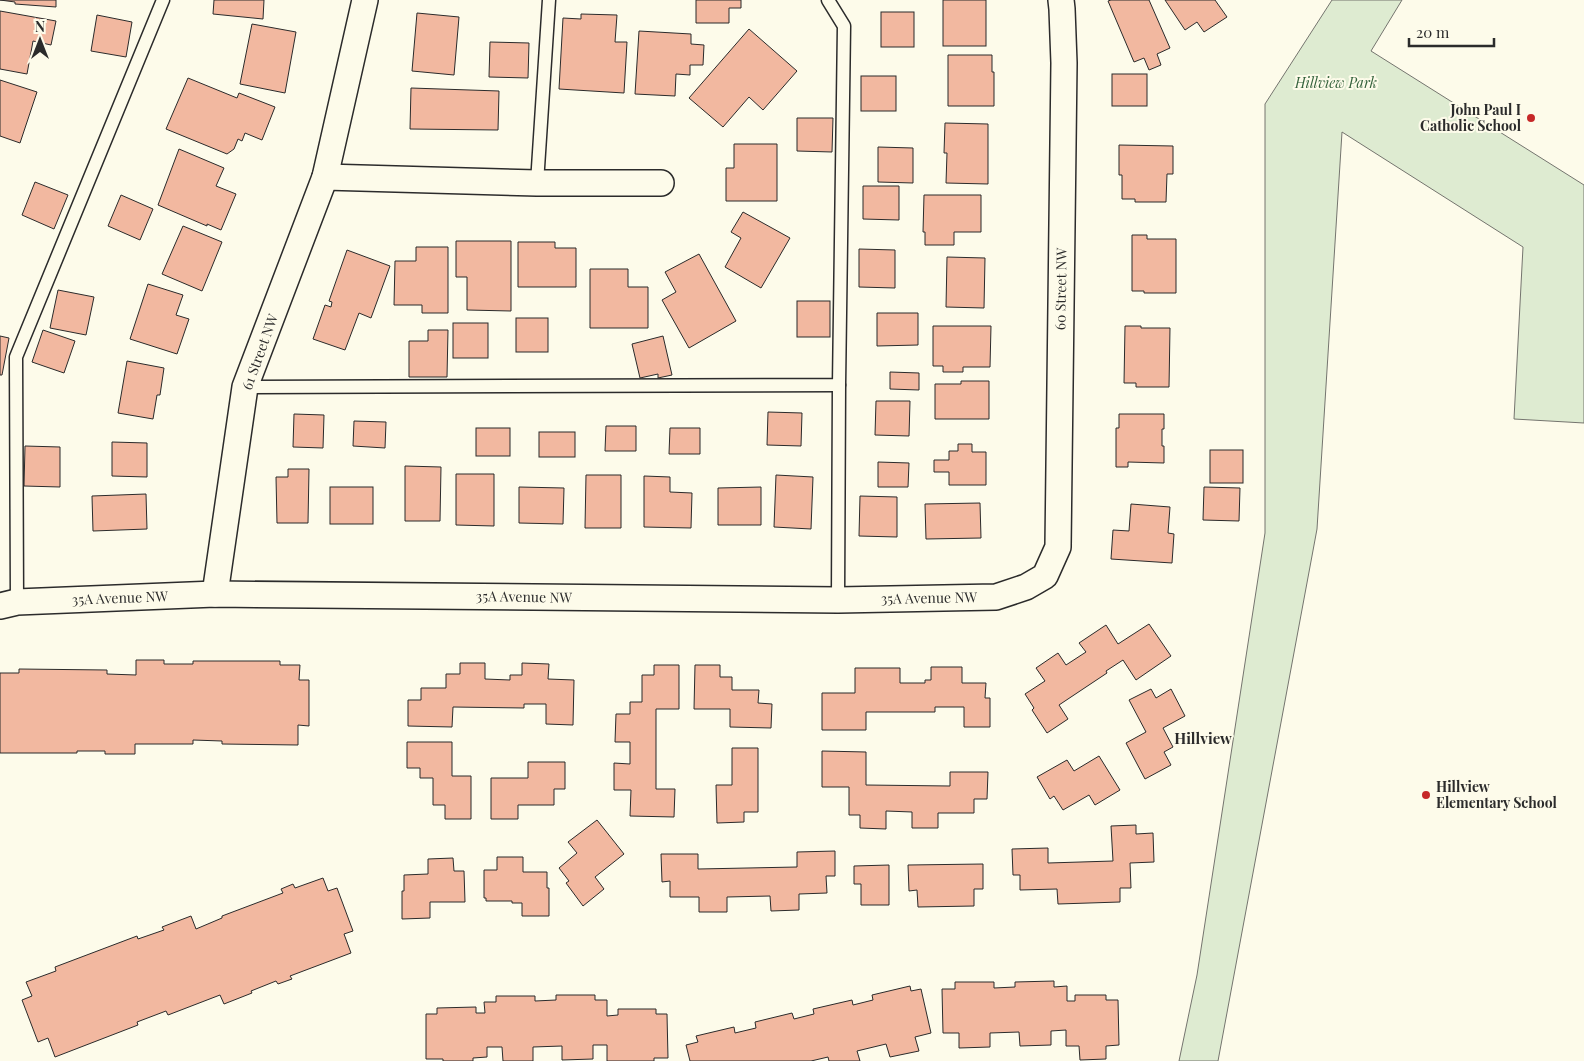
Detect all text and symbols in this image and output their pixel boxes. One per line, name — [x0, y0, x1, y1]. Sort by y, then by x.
north arrow — [15, 15, 65, 65]
scale bar — [1409, 15, 1494, 47]
text: N — [35, 17, 45, 36]
text: 20 m — [1416, 22, 1450, 42]
park label: Hillview Park — [1294, 73, 1377, 92]
place label: John Paul I Catholic School — [1420, 100, 1522, 135]
marker: John Paul I Catholic School — [1525, 112, 1537, 124]
street label: 60 Street NW — [1050, 247, 1071, 330]
street label: 61 Street NW — [237, 311, 282, 392]
street label: 35A Avenue NW — [72, 586, 169, 609]
street label: 35A Avenue NW — [476, 586, 573, 607]
street label: 35A Avenue NW — [881, 587, 978, 608]
district label: Hillview — [1174, 728, 1232, 748]
place label: Hillview Elementary School — [1436, 777, 1557, 812]
marker: Hillview Elementary School — [1420, 789, 1432, 801]

